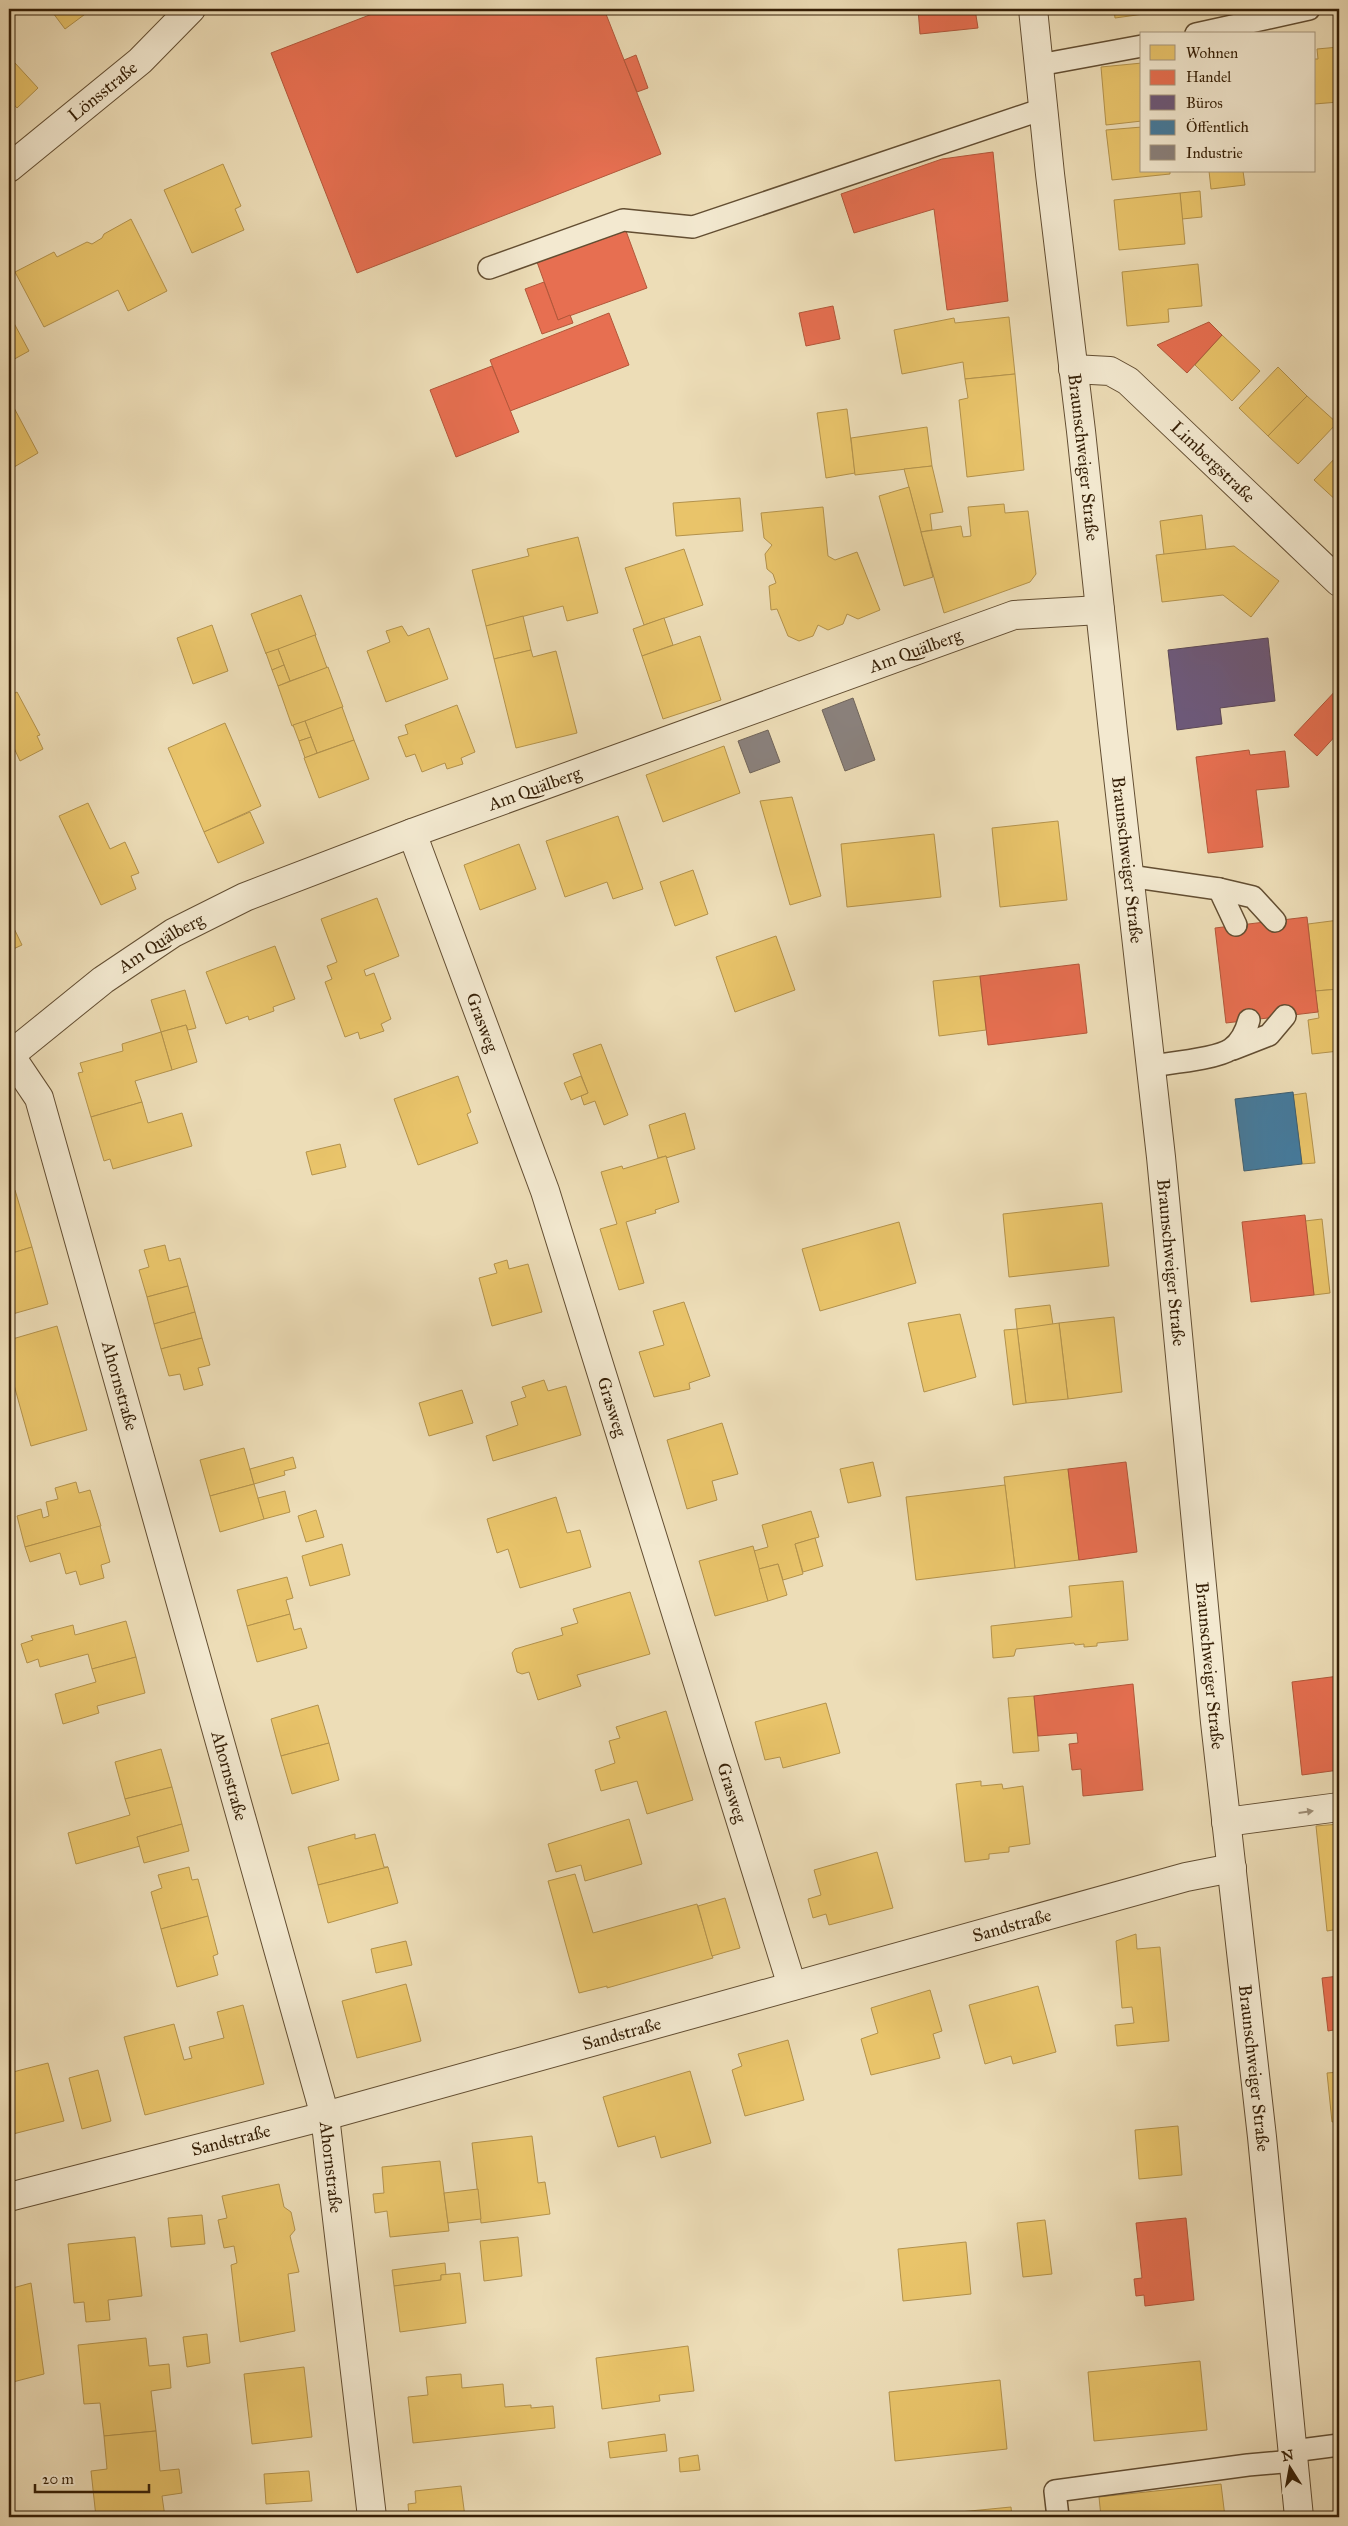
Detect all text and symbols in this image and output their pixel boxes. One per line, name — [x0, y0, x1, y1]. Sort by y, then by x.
legend — [1140, 32, 1316, 172]
text: Wohnen — [1186, 44, 1238, 62]
street label: Lönsstraße — [64, 57, 142, 126]
text: Handel — [1186, 68, 1232, 86]
text: Büros — [1186, 94, 1223, 112]
text: Öffentlich — [1186, 117, 1249, 136]
text: Industrie — [1186, 144, 1243, 162]
street label: Braunschweiger Straße — [1063, 372, 1104, 542]
street label: Limbergstraße — [1166, 416, 1260, 507]
street label: Am Quälberg — [865, 624, 966, 678]
street label: Am Quälberg — [484, 761, 585, 816]
street label: Braunschweiger Straße — [1107, 775, 1148, 945]
street label: Am Quälberg — [113, 908, 209, 978]
street label: Grasweg — [461, 990, 504, 1056]
street label: Braunschweiger Straße — [1152, 1178, 1190, 1347]
street label: Ahornstraße — [97, 1338, 143, 1433]
street label: Grasweg — [592, 1374, 632, 1440]
street label: Braunschweiger Straße — [1191, 1581, 1229, 1750]
street label: Ahornstraße — [206, 1728, 252, 1823]
street label: Grasweg — [712, 1760, 752, 1826]
one-way arrow — [1298, 1807, 1314, 1815]
street label: Sandstraße — [970, 1904, 1054, 1947]
street label: Braunschweiger Straße — [1234, 1983, 1274, 2153]
street label: Sandstraße — [580, 2012, 663, 2055]
street label: Sandstraße — [189, 2119, 273, 2161]
street label: Ahornstraße — [315, 2119, 347, 2214]
north arrow — [1266, 2444, 1316, 2494]
text: N — [1280, 2446, 1295, 2465]
scale bar — [35, 2461, 149, 2493]
text: 20 m — [42, 2470, 74, 2488]

